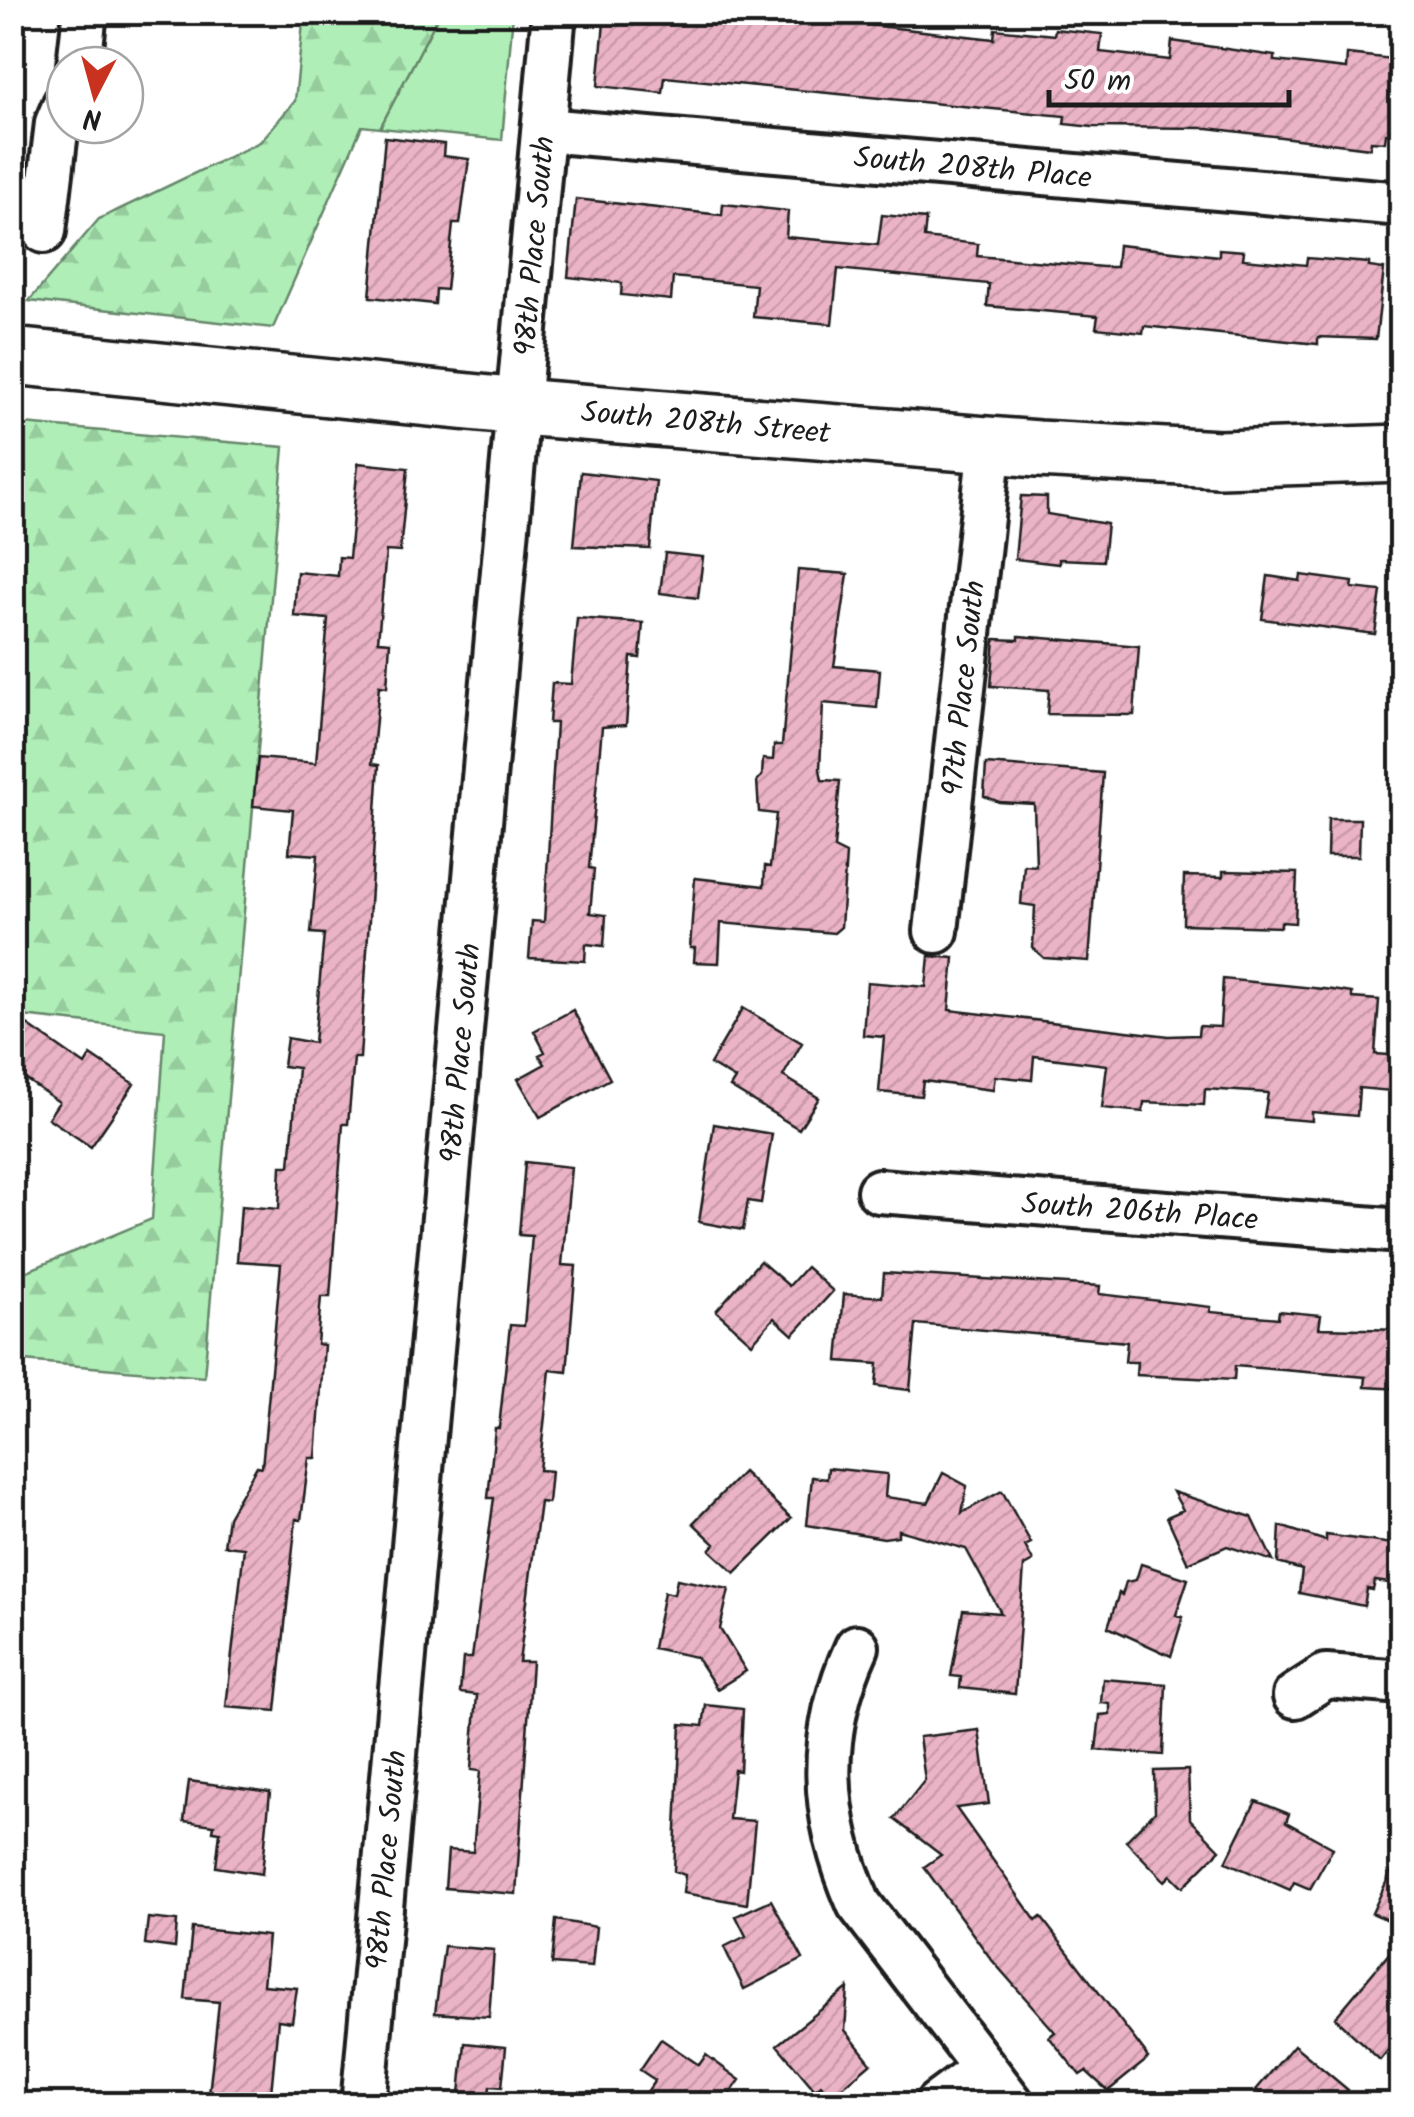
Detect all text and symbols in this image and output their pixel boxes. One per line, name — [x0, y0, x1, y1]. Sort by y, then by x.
north arrow — [45, 45, 145, 145]
scale bar — [1049, 45, 1289, 107]
text: 50 m — [1064, 58, 1131, 106]
text: N — [81, 94, 104, 141]
street label: 98th Place South — [502, 134, 570, 358]
street label: South 208th Place — [852, 135, 1094, 203]
street label: South 208th Street — [579, 389, 833, 459]
street label: 97th Place South — [930, 578, 1000, 798]
street label: 98th Place South — [428, 941, 496, 1165]
street label: South 206th Place — [1020, 1181, 1260, 1245]
street label: 98th Place South — [354, 1748, 422, 1972]

